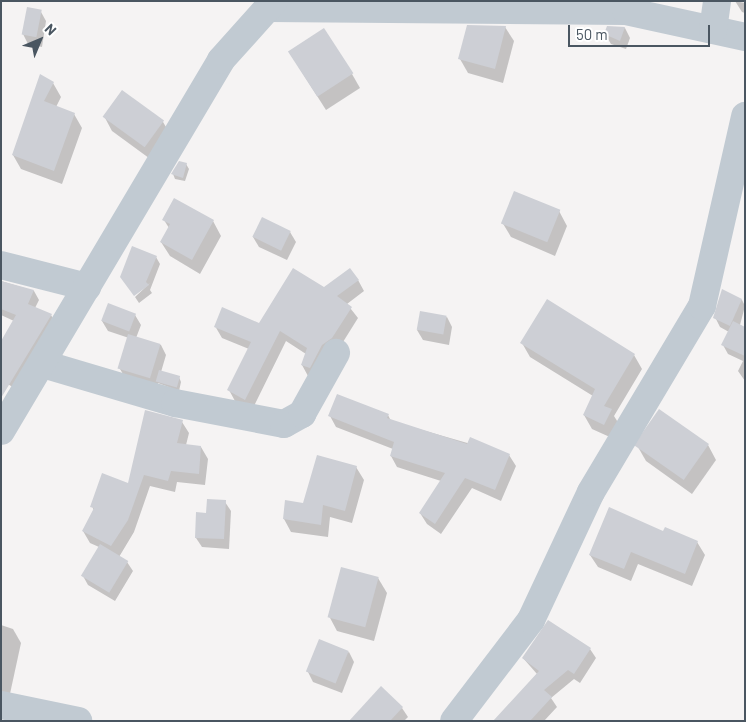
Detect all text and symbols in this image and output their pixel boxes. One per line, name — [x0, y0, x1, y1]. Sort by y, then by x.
north arrow — [15, 15, 65, 65]
scale bar — [571, 15, 714, 47]
text: N — [42, 20, 60, 38]
text: 50 m — [576, 25, 608, 43]

